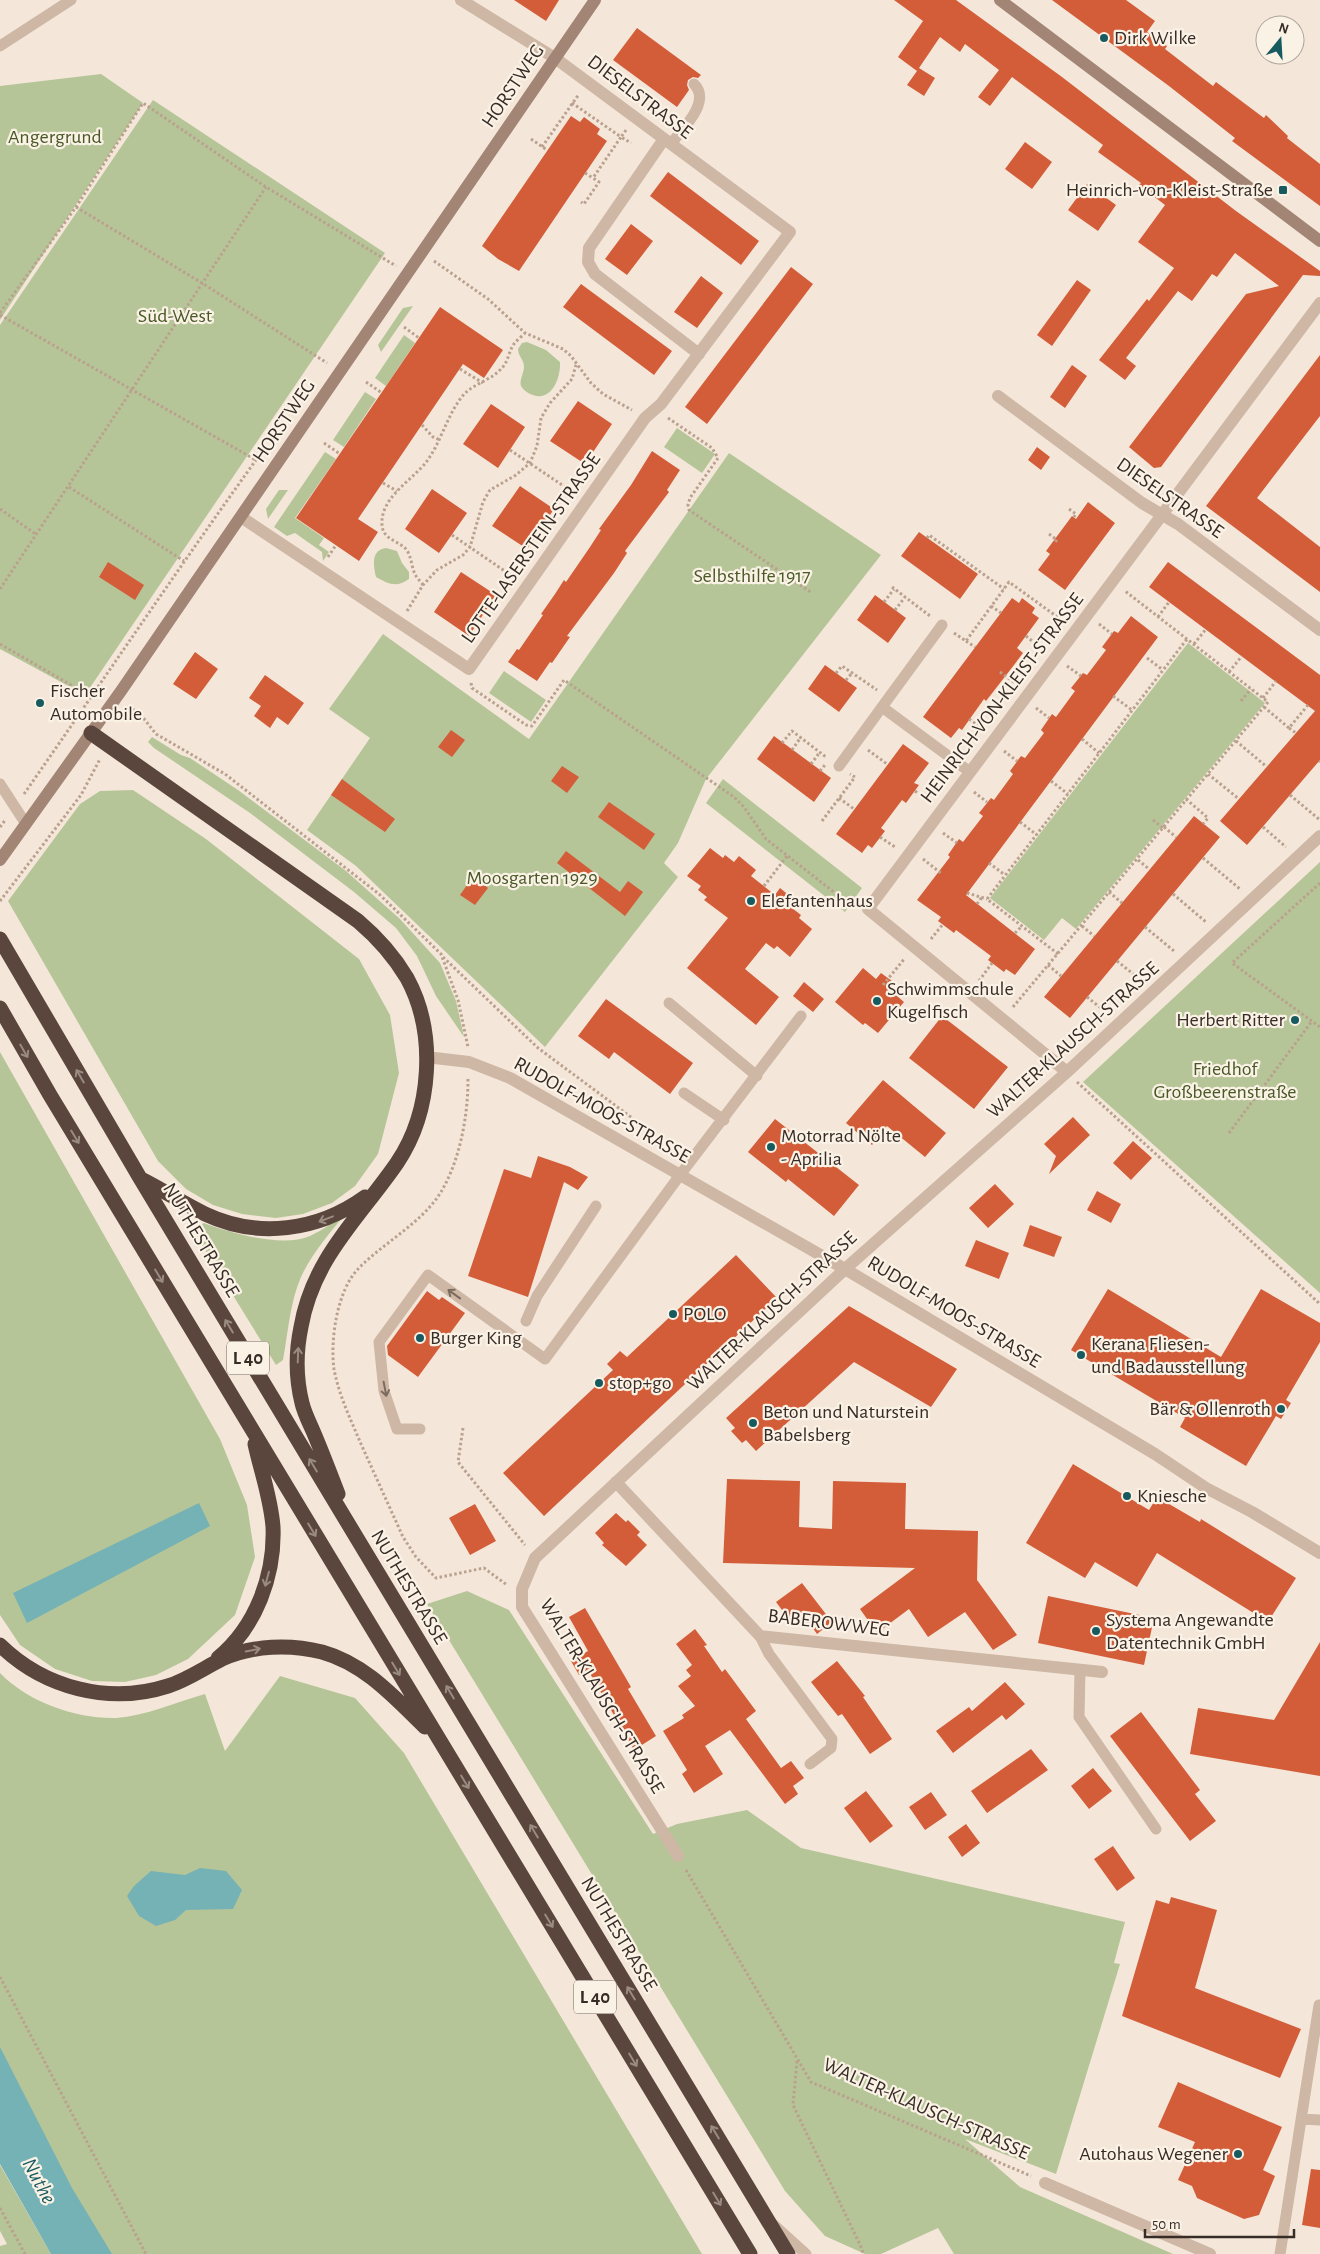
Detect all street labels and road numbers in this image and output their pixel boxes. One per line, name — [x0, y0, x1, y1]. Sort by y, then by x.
street label: HORSTWEG — [478, 41, 548, 131]
street label: DIESELSTRASSE — [584, 51, 696, 143]
street label: HORSTWEG — [249, 376, 319, 466]
street label: LOTTE-LASERSTEIN-STRASSE — [458, 449, 604, 647]
street label: DIESELSTRASSE — [1113, 454, 1227, 542]
street label: HEINRICH-VON-KLEIST-STRASSE — [917, 589, 1087, 807]
street label: WALTER-KLAUSCH-STRASSE — [983, 958, 1163, 1122]
street label: RUDOLF-MOOS-STRASSE — [510, 1053, 694, 1167]
street label: NUTHESTRASSE — [159, 1179, 243, 1301]
street label: WALTER-KLAUSCH-STRASSE — [684, 1227, 861, 1394]
street label: RUDOLF-MOOS-STRASSE — [864, 1252, 1044, 1372]
road number: L 40 — [227, 1342, 269, 1375]
street label: NUTHESTRASSE — [367, 1526, 451, 1648]
street label: WALTER-KLAUSCH-STRASSE — [536, 1595, 668, 1797]
street label: BABEROWWEG — [767, 1606, 891, 1640]
street label: NUTHESTRASSE — [577, 1873, 661, 1995]
road number: L 40 — [574, 1980, 616, 2014]
street label: WALTER-KLAUSCH-STRASSE — [820, 2054, 1032, 2164]

